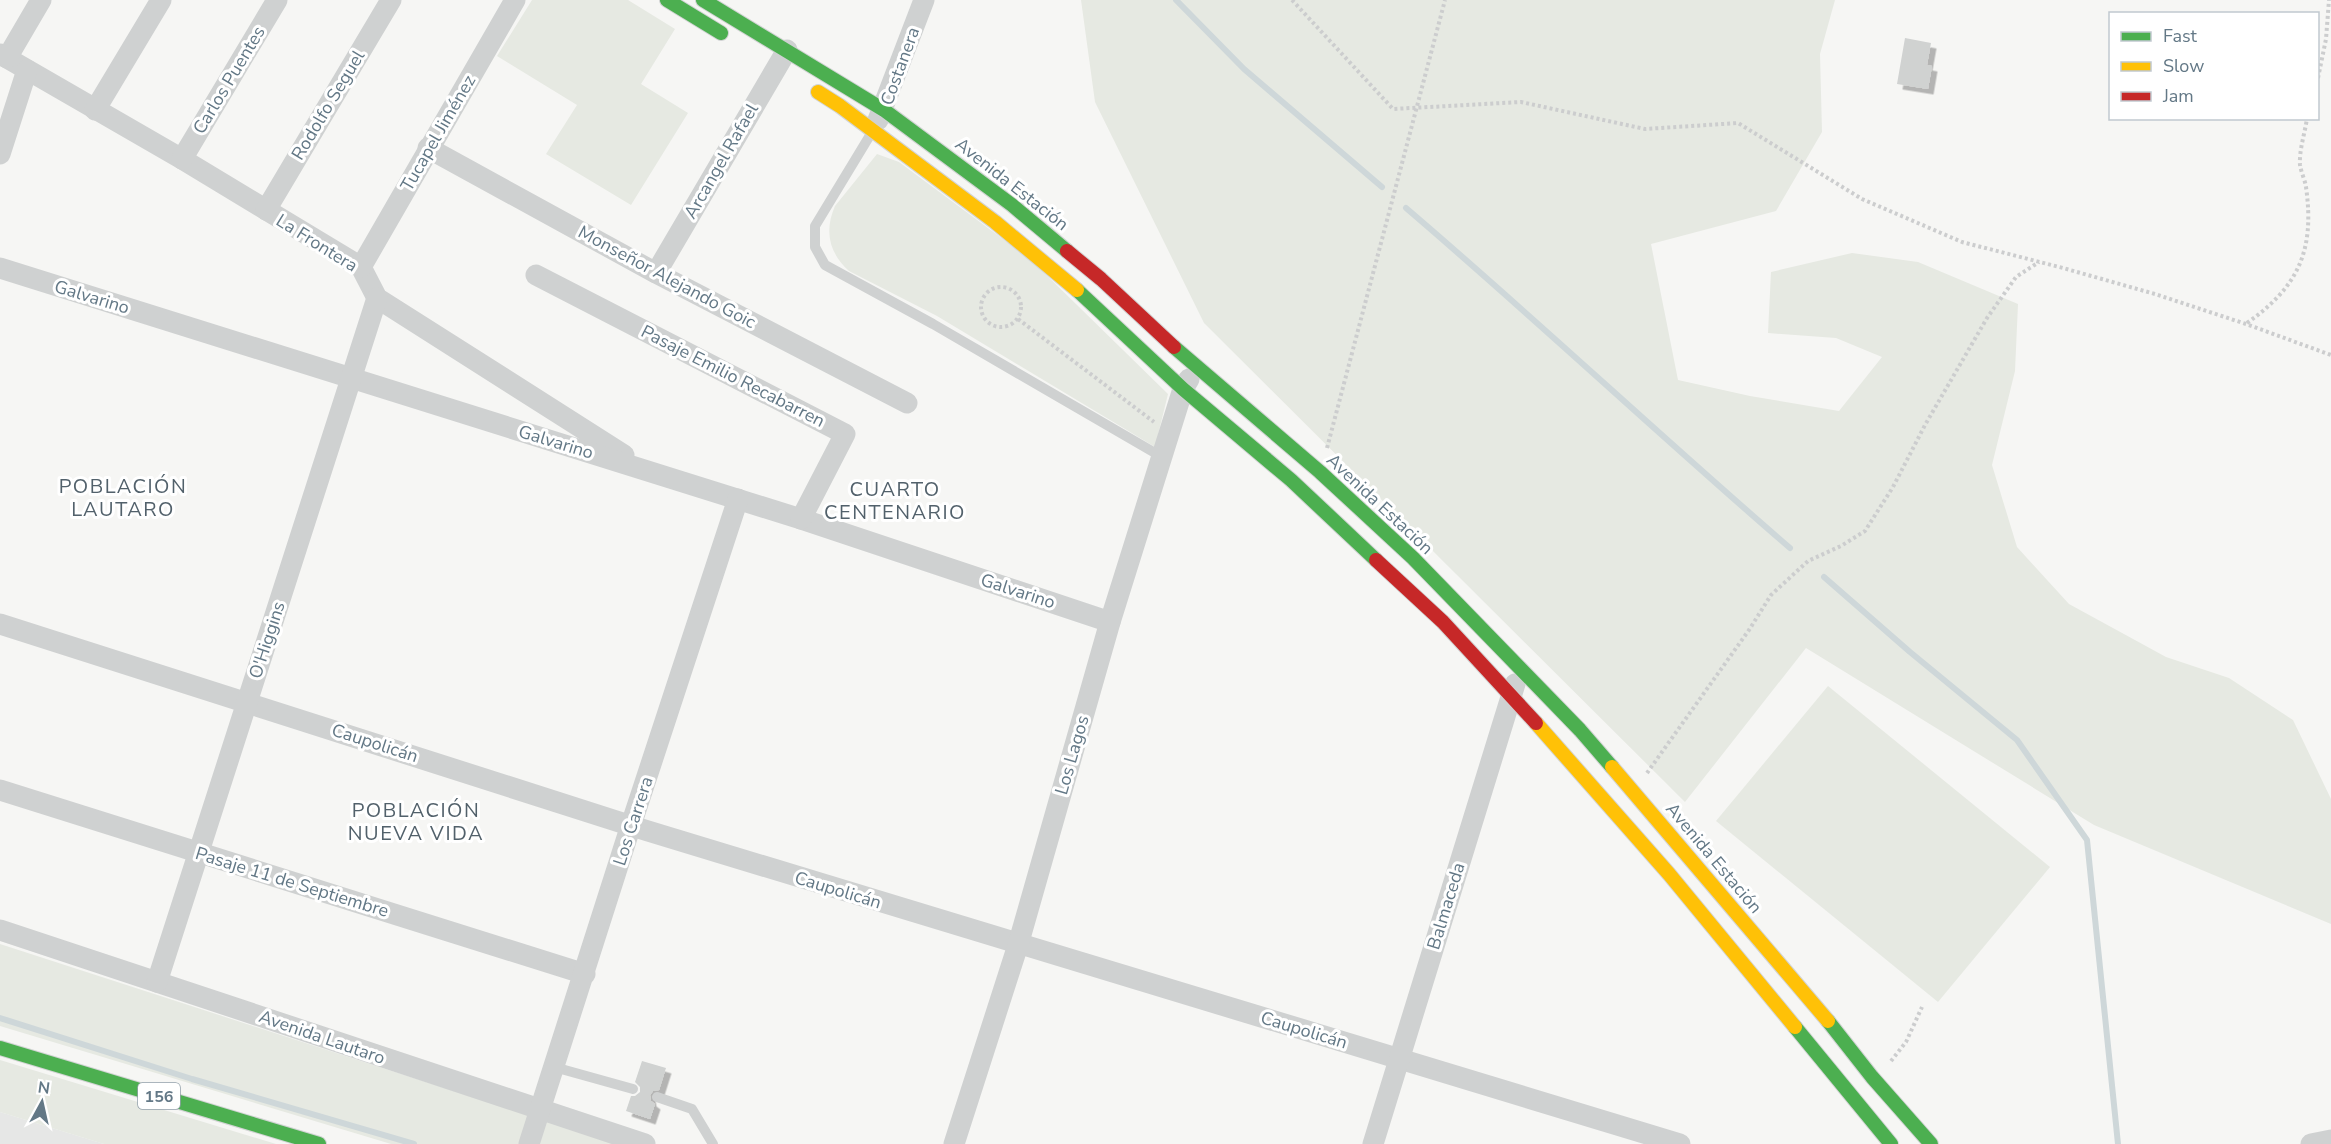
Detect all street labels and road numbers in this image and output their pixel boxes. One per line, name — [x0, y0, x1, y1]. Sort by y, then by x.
street label: Carlos Puentes — [187, 22, 271, 138]
street label: Costanera — [875, 24, 925, 108]
street label: Rodolfo Seguel — [286, 45, 371, 164]
street label: Tucapel Jiménez — [395, 70, 481, 196]
street label: Arcangel Rafael — [678, 98, 764, 223]
street label: Avenida Estación — [950, 132, 1074, 236]
street label: La Frontera — [272, 208, 362, 278]
street label: Monseñor Alejando Goic — [574, 220, 760, 334]
street label: Galvarino — [52, 274, 132, 320]
street label: Pasaje Emilio Recabarren — [637, 319, 829, 433]
street label: Galvarino — [516, 419, 596, 465]
street label: Avenida Estación — [1321, 448, 1439, 560]
street label: Galvarino — [978, 568, 1058, 614]
street label: O'Higgins — [243, 598, 291, 682]
street label: Los Lagos — [1049, 713, 1095, 797]
street label: Caupolicán — [329, 718, 421, 768]
street label: Los Carrera — [607, 773, 659, 869]
street label: Avenida Estación — [1660, 797, 1768, 919]
street label: Pasaje 11 de Septiembre — [192, 841, 392, 923]
street label: Balmaceda — [1421, 860, 1471, 952]
street label: Caupolicán — [792, 865, 884, 915]
street label: Avenida Lautaro — [256, 1004, 388, 1070]
street label: Caupolicán — [1258, 1005, 1350, 1055]
road number: 156 — [138, 1083, 180, 1109]

